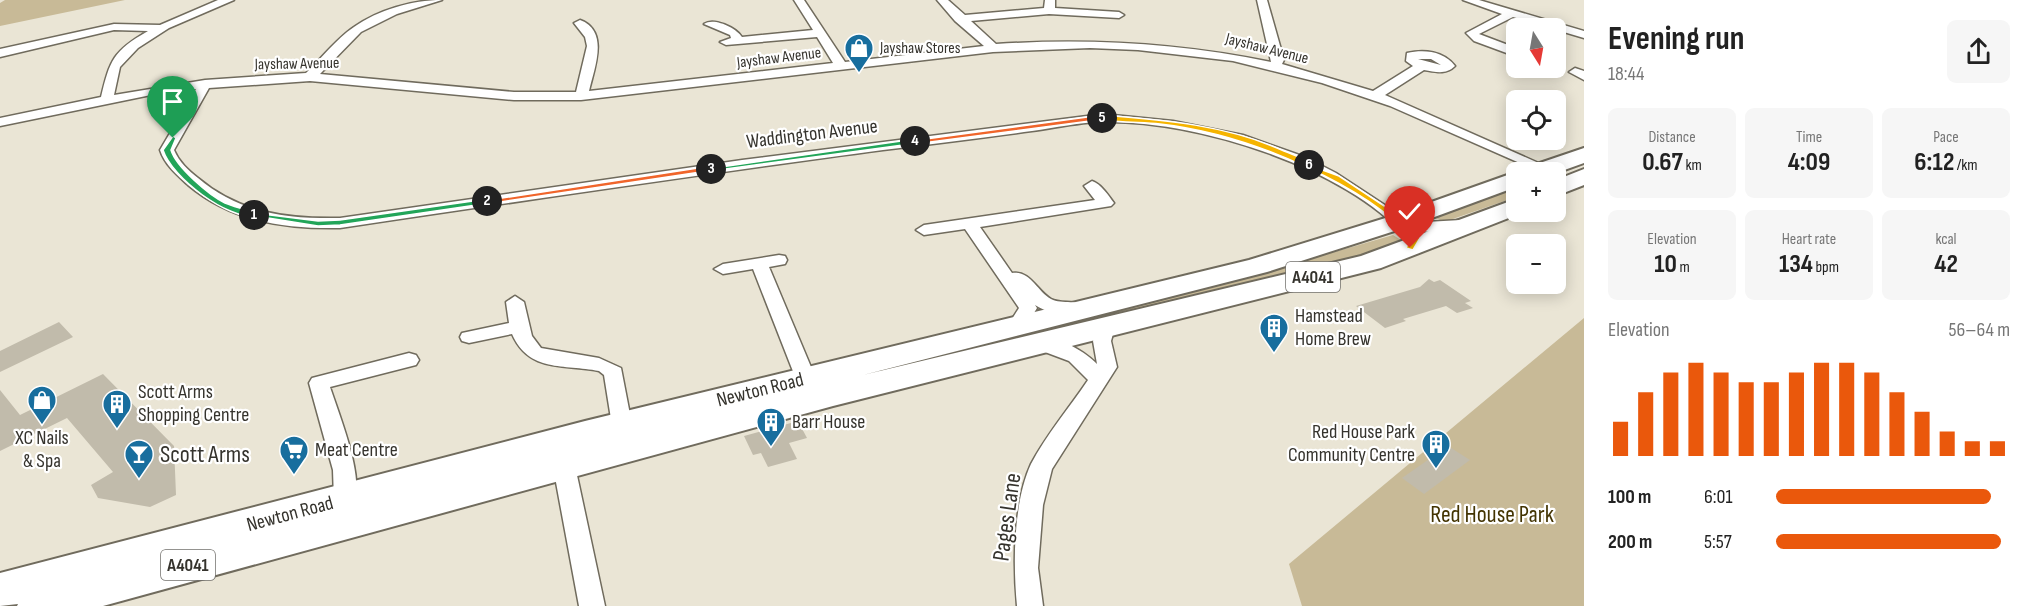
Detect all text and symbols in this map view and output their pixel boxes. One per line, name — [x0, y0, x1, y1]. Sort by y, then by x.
north arrow — [1506, 18, 1566, 78]
map controls — [1506, 18, 1566, 294]
text: Evening run — [1608, 19, 1744, 59]
button: share — [1947, 20, 2010, 83]
street label: Jayshaw Avenue — [1223, 29, 1310, 68]
shop icon: Jayshaw Stores — [843, 32, 875, 74]
place label: Jayshaw Stores — [879, 39, 961, 58]
street label: Jayshaw Avenue — [735, 43, 822, 73]
street label: Jayshaw Avenue — [253, 54, 340, 74]
text: 18:44 — [1608, 62, 1644, 86]
pin — [147, 76, 198, 138]
icon: arrive — [156, 85, 189, 118]
button: locate — [1506, 90, 1566, 150]
pin: 5 — [1087, 103, 1117, 133]
text: 5 — [1098, 108, 1106, 127]
street label: Waddington Avenue — [745, 114, 879, 154]
pin: 4 — [900, 126, 930, 156]
text: Distance — [1648, 128, 1696, 147]
text: Time — [1796, 128, 1822, 147]
text: Pace — [1933, 128, 1959, 147]
text: 4 — [911, 131, 919, 150]
text: 0.67 — [1642, 147, 1683, 178]
text: 4:09 — [1788, 147, 1830, 178]
text: 6:12 — [1914, 147, 1954, 178]
pin: 6 — [1294, 150, 1324, 180]
pin: 3 — [696, 154, 726, 184]
text: 6 — [1305, 155, 1313, 174]
text: km — [1683, 156, 1702, 175]
text: /km — [1954, 156, 1978, 175]
text: 3 — [707, 159, 715, 178]
button: + — [1506, 162, 1566, 222]
pin: 2 — [472, 186, 502, 216]
pin — [1384, 186, 1435, 248]
text: 2 — [483, 191, 491, 210]
icon: check — [1393, 195, 1426, 228]
pin: 1 — [239, 200, 269, 230]
text: 1 — [251, 205, 257, 224]
text: Elevation — [1647, 230, 1697, 249]
text: Heart rate — [1782, 230, 1836, 249]
text: kcal — [1935, 230, 1957, 249]
button: − — [1506, 234, 1566, 294]
text: 10 — [1654, 249, 1677, 280]
text: 134 — [1779, 249, 1813, 280]
text: 42 — [1934, 249, 1958, 280]
text: m — [1677, 258, 1690, 277]
text: bpm — [1813, 258, 1839, 277]
road number: A4041 — [1286, 262, 1340, 292]
place label: Hamstead Home Brew — [1295, 304, 1371, 351]
building icon: Hamstead Home Brew — [1258, 312, 1290, 354]
text: Elevation — [1608, 318, 1670, 342]
text: 56–64 m — [1949, 318, 2010, 342]
street label: Newton Road — [714, 368, 806, 412]
place label: Scott Arms Shopping Centre — [138, 380, 249, 427]
shop icon: XC Nails & Spa — [26, 384, 58, 426]
building icon: Scott Arms Shopping Centre — [101, 388, 133, 430]
building icon: Barr House — [755, 406, 787, 448]
place label: Barr House — [792, 410, 865, 434]
place label: Red House Park Community Centre — [1288, 420, 1415, 467]
place label: XC Nails & Spa — [14, 426, 69, 473]
building icon: Red House Park Community Centre — [1420, 428, 1452, 470]
supermarket icon: Meat Centre — [278, 434, 310, 476]
bar icon: Scott Arms — [123, 438, 155, 480]
place label: Meat Centre — [315, 438, 398, 462]
place label: Scott Arms — [160, 440, 250, 469]
street label: Pages Lane — [986, 471, 1028, 563]
text: 100 m — [1608, 485, 1651, 509]
text: 6:01 — [1704, 485, 1732, 509]
street label: Newton Road — [244, 491, 336, 537]
park label: Red House Park — [1430, 500, 1554, 529]
text: 200 m — [1608, 530, 1652, 554]
text: 5:57 — [1704, 530, 1732, 554]
road number: A4041 — [161, 550, 215, 580]

